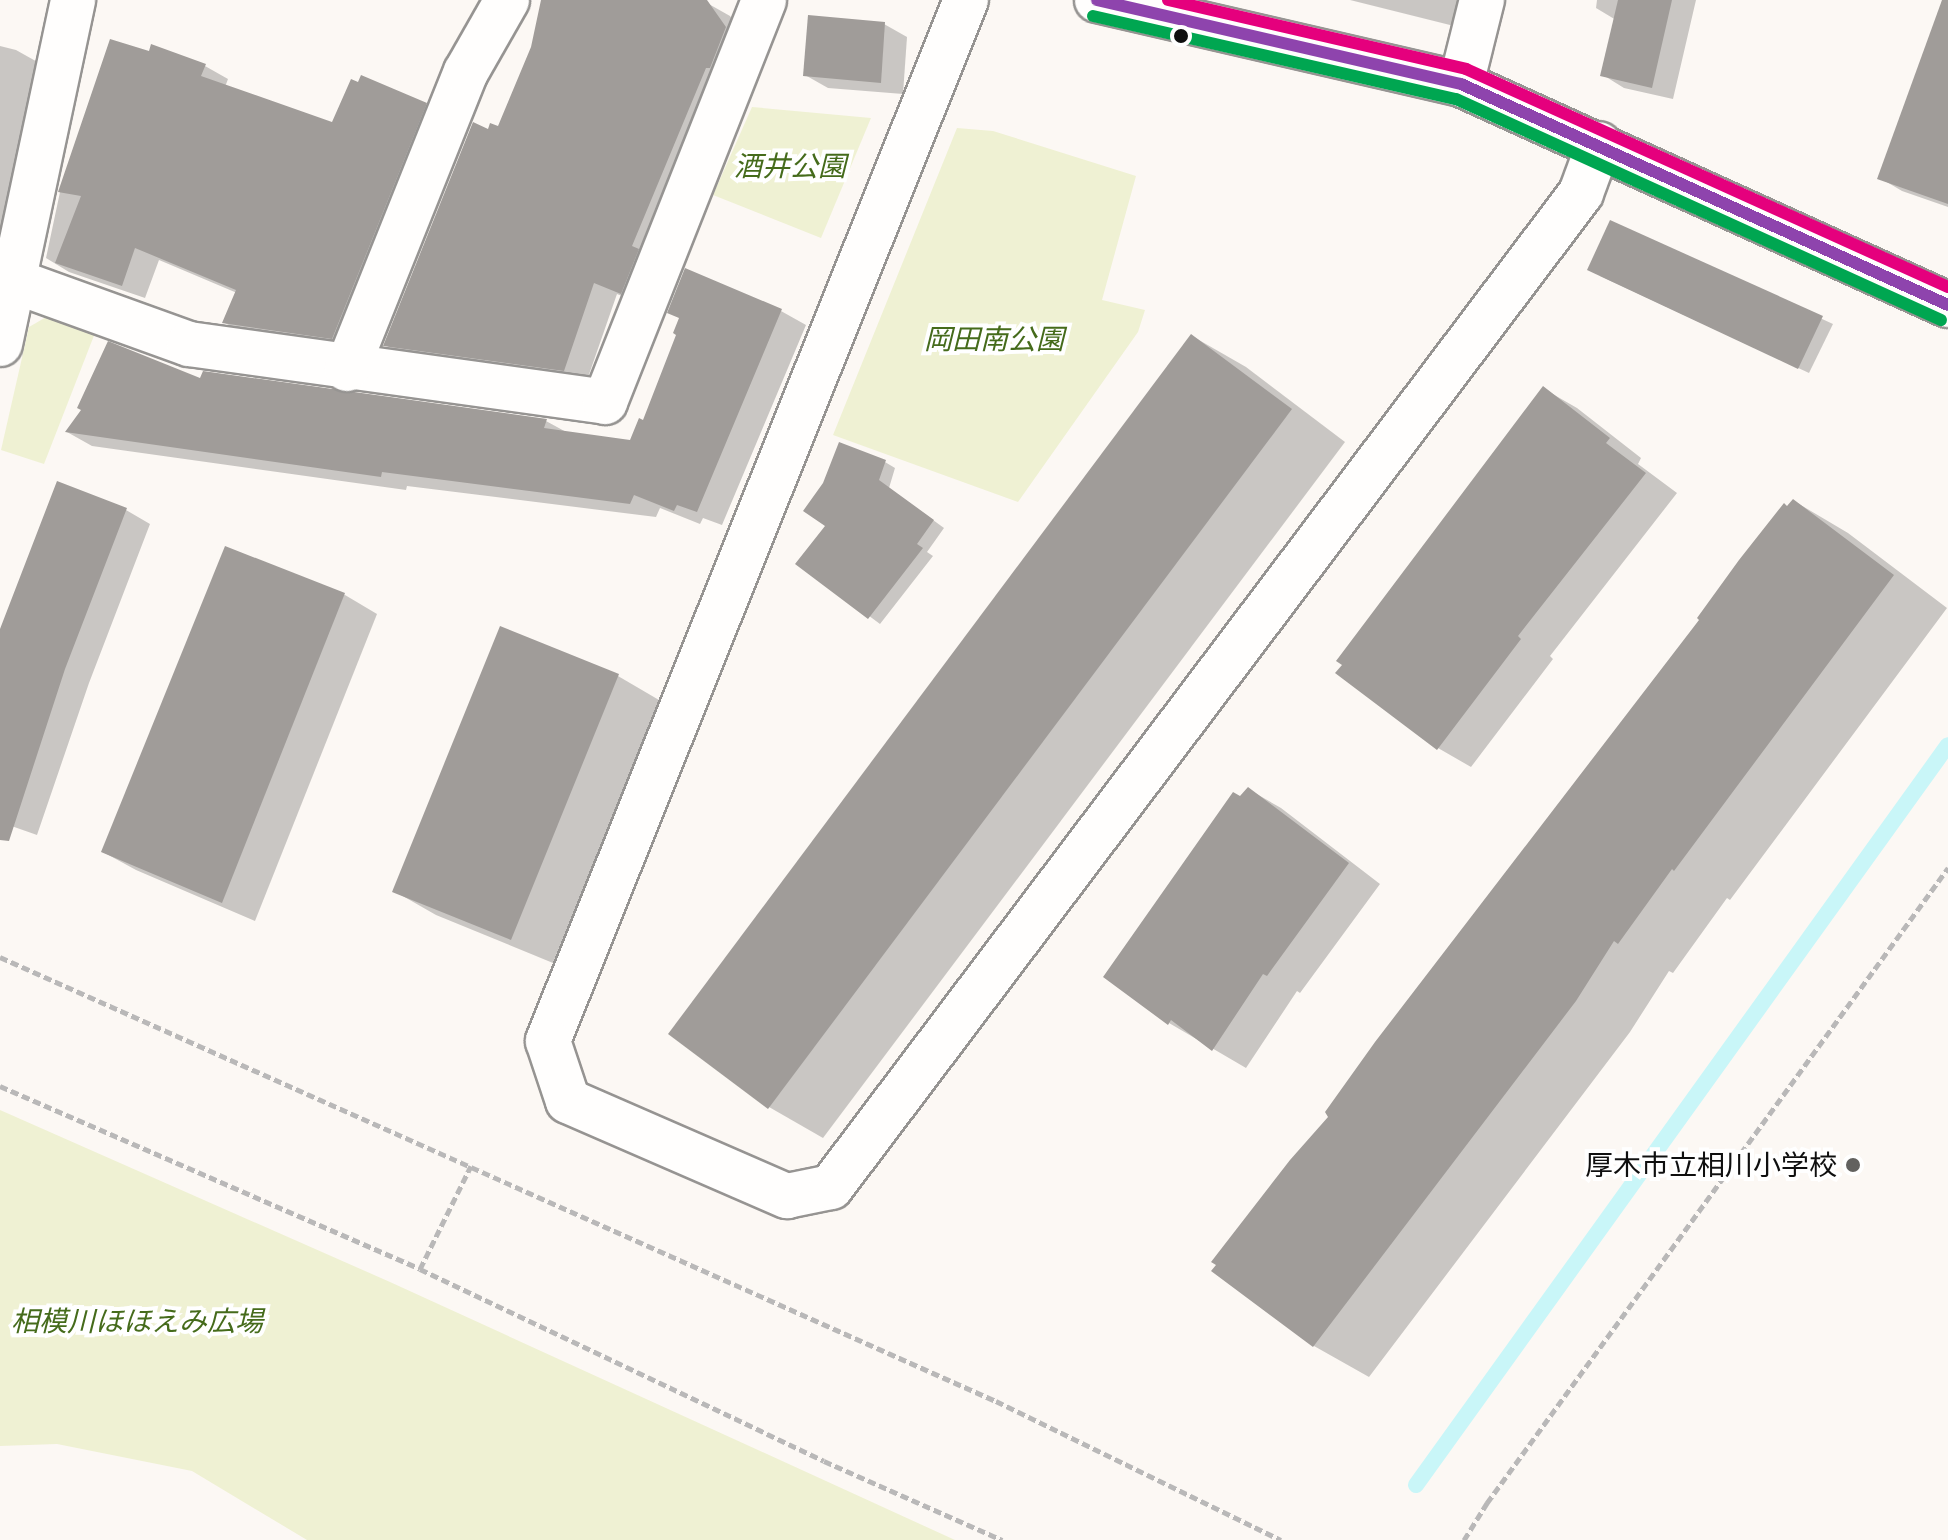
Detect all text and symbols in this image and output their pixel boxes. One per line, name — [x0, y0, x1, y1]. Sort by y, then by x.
unlabelled marker — [1173, 28, 1189, 44]
park label: 酒井公園 — [734, 149, 846, 183]
park label: 岡田南公園 — [924, 322, 1064, 356]
place label: 厚木市立相川小学校 — [1585, 1148, 1837, 1182]
marker: 厚木市立相川小学校 — [1844, 1156, 1862, 1174]
park label: 相模川ほほえみ広場 — [11, 1304, 263, 1338]

